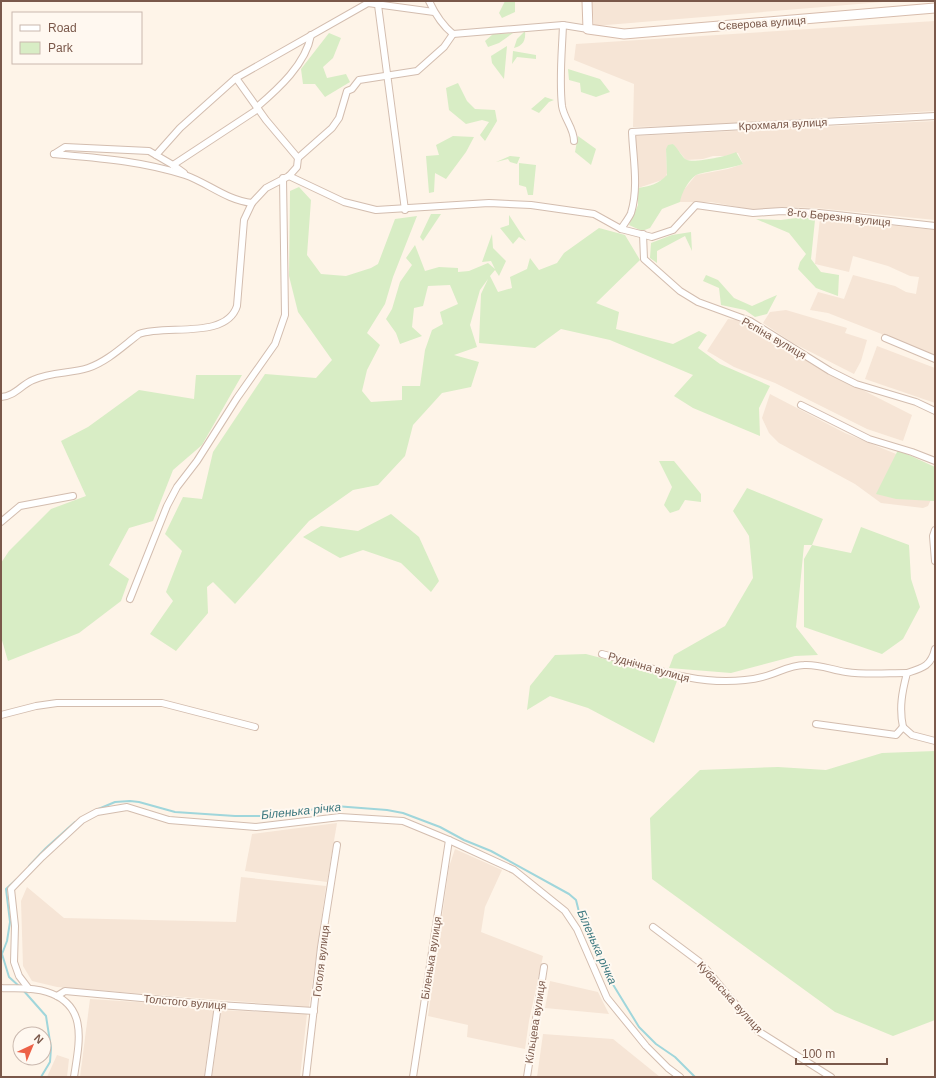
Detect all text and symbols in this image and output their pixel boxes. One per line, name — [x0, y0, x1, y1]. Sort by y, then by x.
legend — [12, 12, 142, 64]
street label: Сєверова вулиця — [718, 14, 806, 32]
text: Road — [48, 21, 77, 35]
text: Park — [48, 41, 74, 55]
street label: Крохмаля вулиця — [738, 116, 828, 132]
street label: 8-го Березня вулиця — [787, 206, 891, 228]
street label: Рєпіна вулиця — [740, 315, 808, 361]
street label: Руднічна вулиця — [607, 650, 691, 684]
water label: Біленька річка — [260, 800, 342, 822]
water label: Біленька річка — [574, 907, 620, 987]
street label: Біленька вулиця — [419, 916, 443, 1000]
street label: Гоголя вулиця — [311, 924, 331, 998]
street label: Кубанська вулиця — [695, 959, 765, 1035]
street label: Кільцева вулиця — [523, 980, 547, 1064]
street label: Толстого вулиця — [143, 992, 227, 1012]
north arrow — [12, 1026, 52, 1066]
text: N — [32, 1032, 46, 1046]
scale bar — [796, 1040, 887, 1066]
text: 100 m — [802, 1047, 835, 1061]

